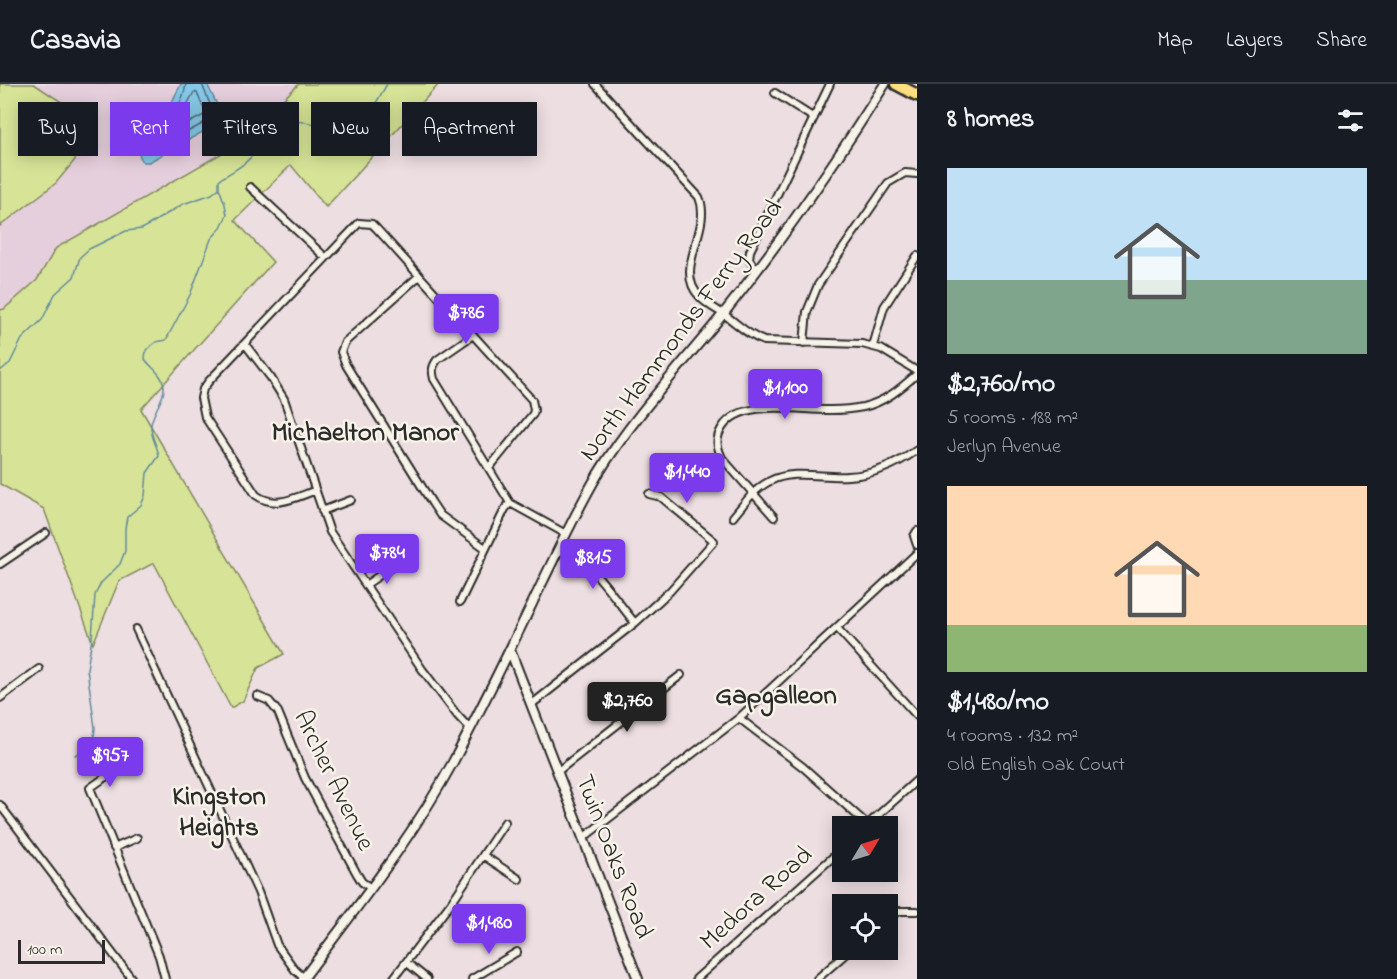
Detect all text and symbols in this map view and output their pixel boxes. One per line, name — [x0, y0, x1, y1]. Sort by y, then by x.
text: Casavia — [30, 21, 121, 62]
text: Map — [1157, 26, 1193, 56]
text: Layers — [1226, 26, 1283, 56]
text: Share — [1316, 26, 1367, 56]
text: 8 homes — [947, 101, 1034, 139]
chip: Buy — [18, 102, 98, 156]
chip: Rent — [110, 102, 190, 156]
chip: Filters — [202, 102, 299, 156]
chip: New — [311, 102, 390, 156]
chip: Apartment — [402, 102, 537, 156]
icon: filters — [1334, 104, 1367, 137]
street label: North Hammonds Ferry Road — [571, 192, 793, 470]
icon: home — [1103, 207, 1211, 315]
pin: $786 — [430, 294, 502, 345]
text: $786 — [448, 299, 484, 328]
text: $2,760/mo — [947, 366, 1055, 404]
pin: $1,100 — [736, 369, 834, 420]
text: $1,100 — [762, 374, 808, 403]
text: 5 rooms · 188 m² — [947, 404, 1078, 433]
district label: Michaelton Manor — [271, 414, 459, 453]
text: Jerlyn Avenue — [947, 433, 1061, 462]
pin: $1,440 — [638, 453, 736, 504]
text: $1,440 — [663, 458, 711, 487]
icon: home — [1103, 525, 1211, 633]
pin: $784 — [351, 534, 423, 585]
text: $784 — [369, 539, 405, 568]
pin: $815 — [557, 539, 629, 590]
text: $815 — [574, 544, 612, 573]
district label: Gapgalleon — [715, 677, 837, 717]
pin: $2,760 — [578, 682, 676, 733]
text: $1,480/mo — [947, 684, 1049, 722]
text: $2,760 — [601, 687, 653, 716]
street label: Archer Avenue — [283, 704, 384, 858]
text: 4 rooms · 132 m² — [947, 722, 1078, 751]
pin: $957 — [74, 737, 146, 788]
text: $957 — [91, 742, 129, 771]
text: Old English Oak Court — [947, 751, 1125, 780]
street label: Twin Oaks Road — [564, 769, 662, 945]
district label: Kingston Heights — [172, 778, 266, 849]
north arrow — [832, 816, 898, 882]
map controls — [832, 816, 898, 960]
street label: Medora Road — [692, 838, 822, 960]
button: locate — [832, 894, 898, 960]
pin: $1,480 — [440, 904, 538, 955]
text: $1,480 — [466, 909, 512, 938]
scale bar — [18, 937, 105, 964]
text: 100 m — [27, 938, 62, 962]

